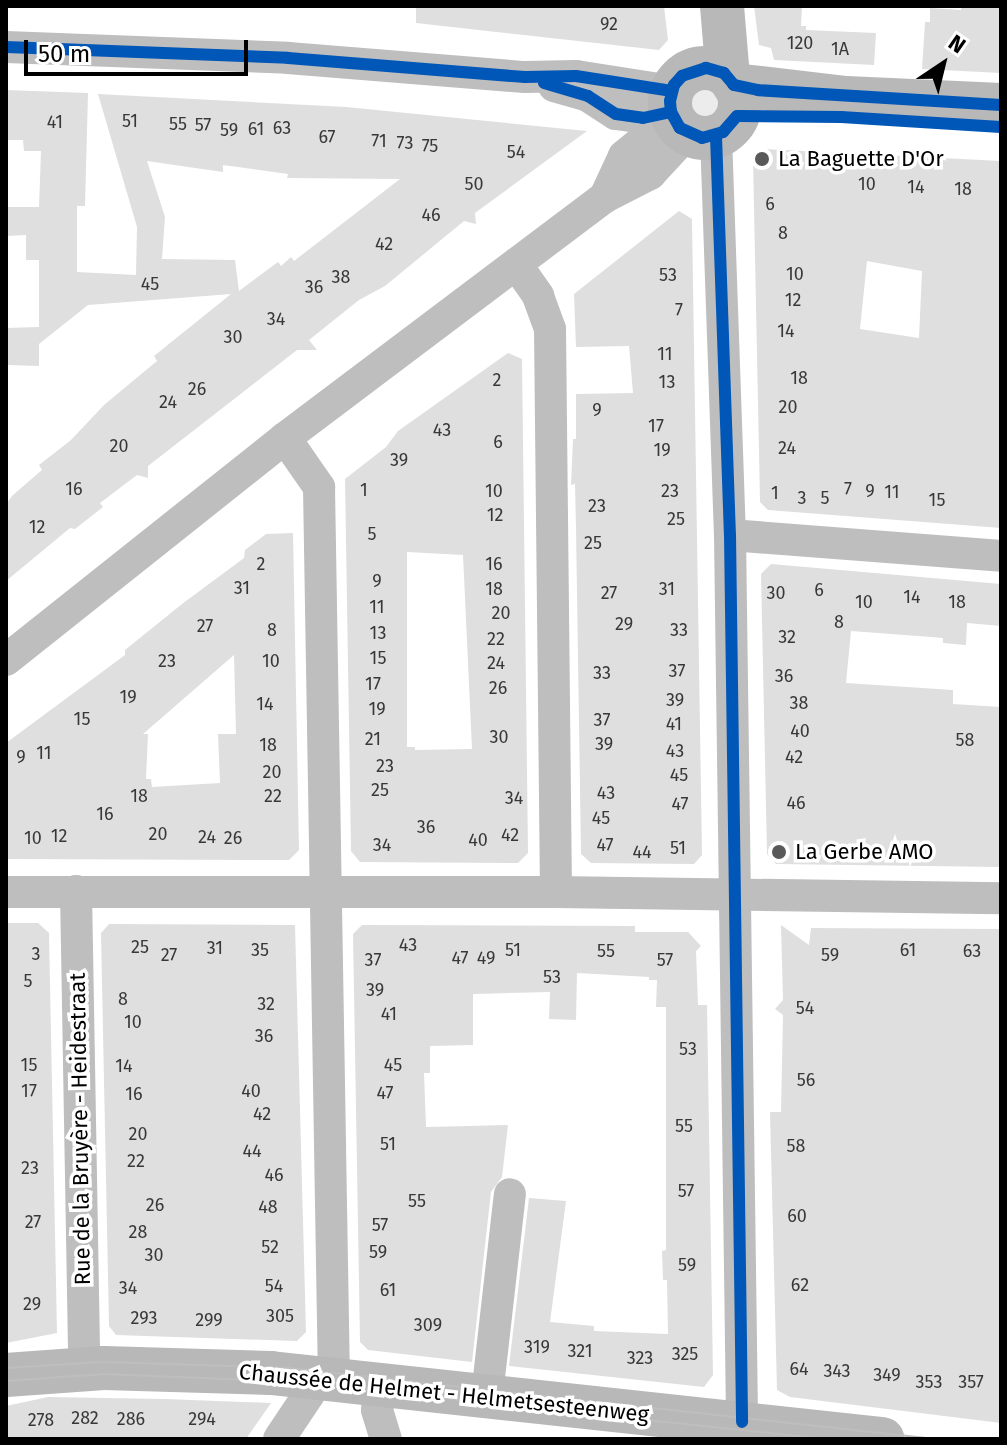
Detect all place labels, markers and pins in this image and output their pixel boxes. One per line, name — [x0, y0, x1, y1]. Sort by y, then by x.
place label: La Baguette D'Or — [778, 146, 944, 172]
marker: La Baguette D'Or — [753, 150, 771, 168]
place label: La Gerbe AMO — [795, 839, 934, 865]
marker: La Gerbe AMO — [770, 843, 788, 861]

